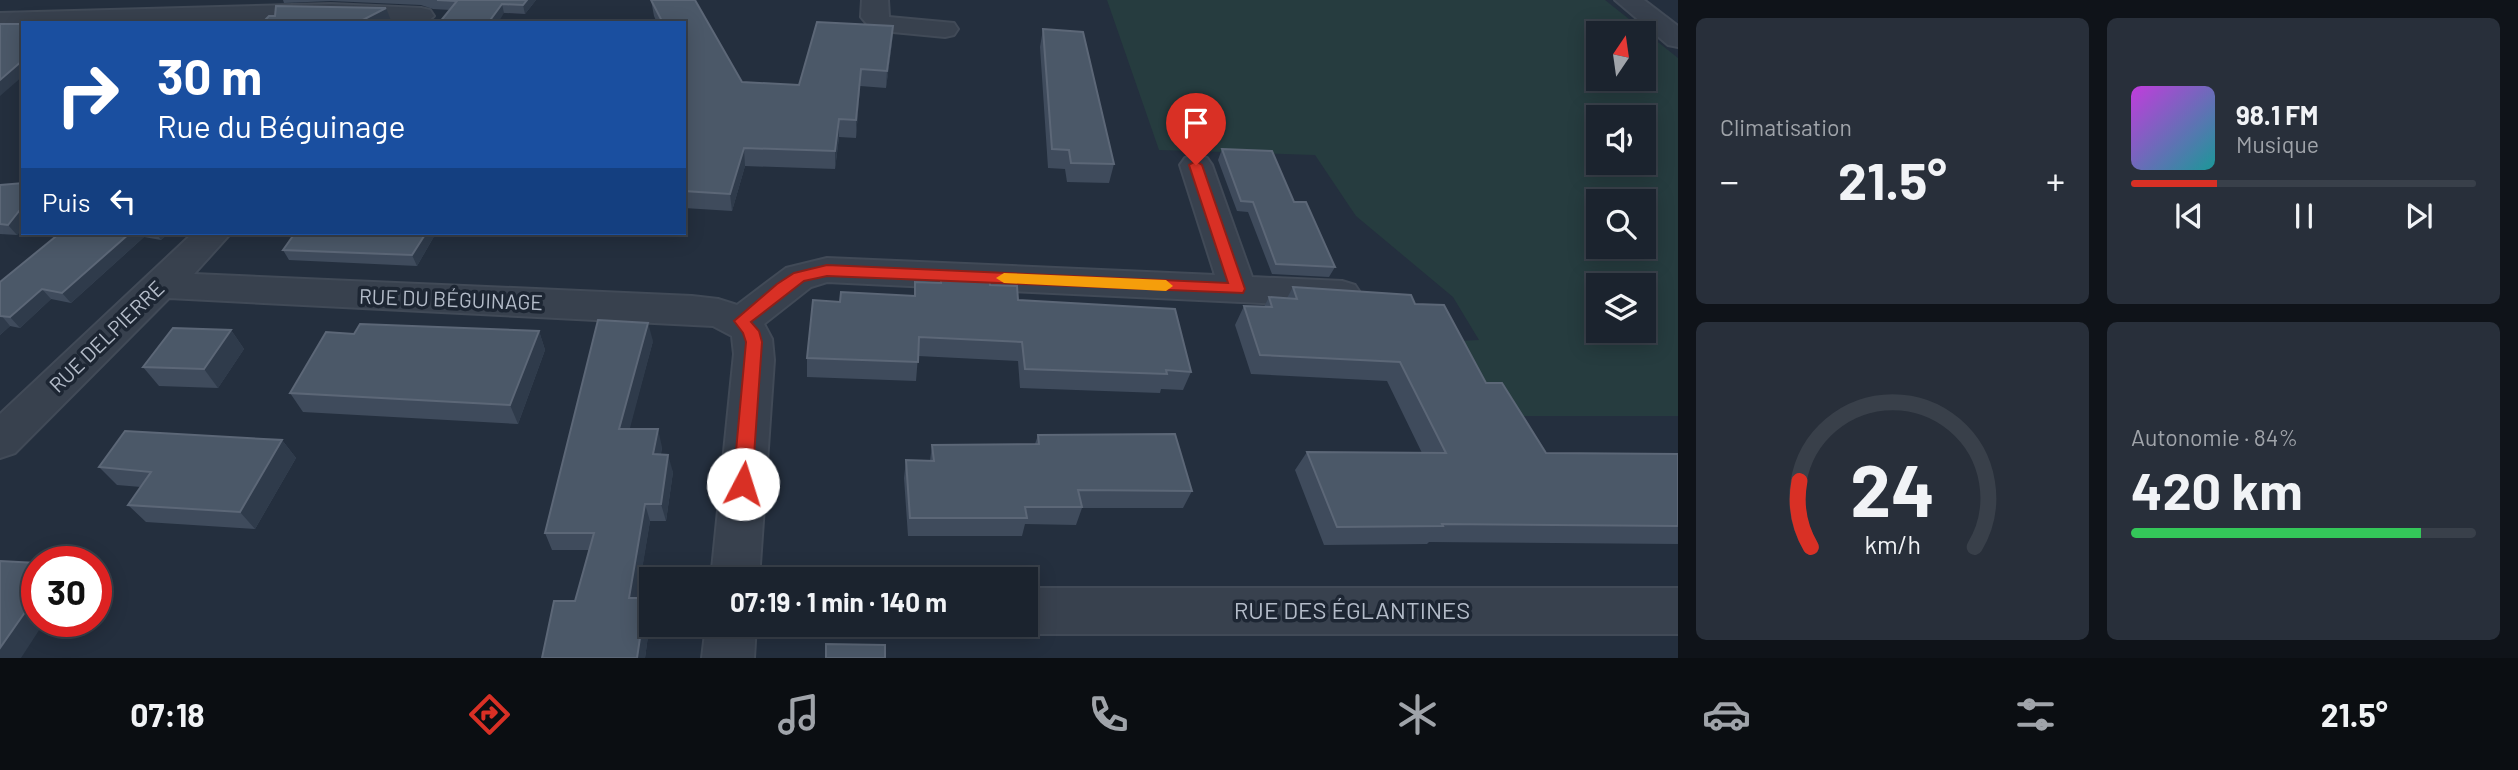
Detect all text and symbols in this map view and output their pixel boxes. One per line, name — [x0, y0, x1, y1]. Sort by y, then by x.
north arrow — [1586, 21, 1656, 91]
map controls — [1586, 21, 1656, 343]
text: 30 m — [157, 46, 262, 105]
icon: right — [42, 49, 133, 140]
pin — [1166, 93, 1226, 165]
text: 98.1 FM — [2236, 99, 2318, 130]
icon: arrive — [1177, 104, 1215, 142]
button: sound — [1586, 105, 1656, 175]
text: Rue du Béguinage — [157, 106, 406, 144]
text: Climatisation — [1720, 113, 1852, 141]
text: Musique — [2236, 130, 2319, 158]
text: 21.5° — [1838, 148, 1947, 210]
text: − — [1720, 157, 1739, 203]
text: + — [2046, 157, 2065, 203]
icon: left — [104, 182, 142, 220]
text: Puis — [42, 186, 90, 217]
button: search — [1586, 189, 1656, 259]
icon: previous — [2170, 197, 2208, 235]
icon: pause — [2285, 197, 2323, 235]
icon: next — [2400, 197, 2438, 235]
button: layers — [1586, 273, 1656, 343]
street label: RUE DELPIERRE — [43, 275, 169, 397]
street label: RUE DU BÉGUINAGE — [359, 283, 544, 314]
text: Autonomie · 84% — [2131, 423, 2298, 451]
text: 24 — [1850, 444, 1935, 532]
position arrow — [706, 447, 780, 521]
text: 420 km — [2131, 458, 2303, 520]
text: km/h — [1864, 529, 1921, 559]
speed limit sign: 30 — [21, 546, 112, 637]
text: 07:19 · 1 min · 140 m — [730, 586, 947, 617]
street label: RUE DES ÉGLANTINES — [1234, 595, 1470, 624]
icon: directions — [465, 690, 514, 739]
icon: music — [774, 690, 823, 739]
icon: phone — [1084, 690, 1133, 739]
icon: climate — [1393, 690, 1442, 739]
icon: car — [1702, 690, 1751, 739]
icon: filters — [2011, 690, 2060, 739]
text: 07:18 — [130, 695, 205, 733]
text: 21.5° — [2321, 695, 2388, 733]

